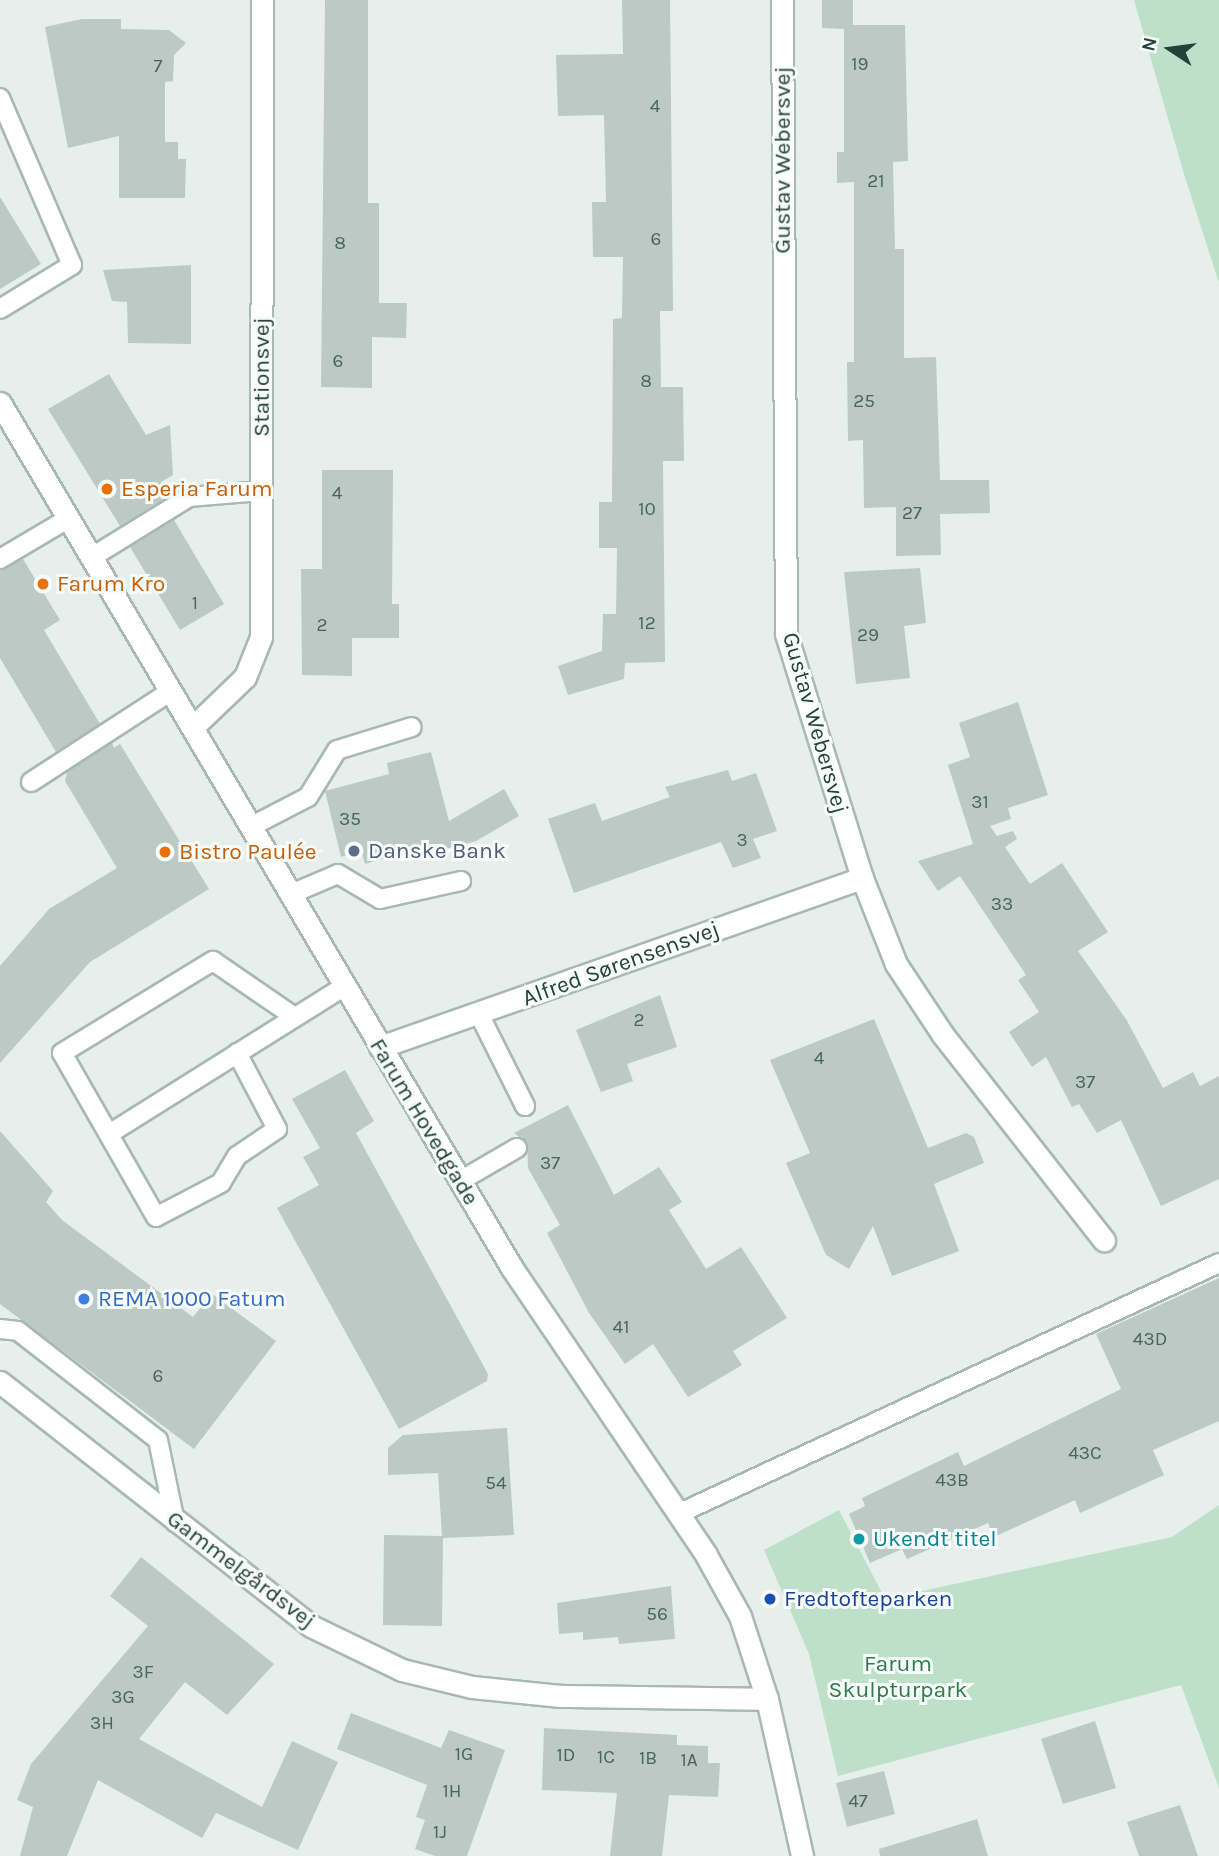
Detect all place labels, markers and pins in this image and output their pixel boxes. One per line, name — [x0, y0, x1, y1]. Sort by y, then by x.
place label: Esperia Farum — [121, 475, 272, 503]
marker: Esperia Farum — [99, 481, 115, 497]
place label: Farum Kro — [57, 570, 165, 598]
marker: Farum Kro — [35, 576, 51, 592]
place label: Danske Bank — [368, 837, 506, 865]
place label: Bistro Paulée — [179, 838, 317, 866]
marker: Danske Bank — [346, 843, 362, 859]
marker: Bistro Paulée — [157, 844, 173, 860]
place label: REMA 1000 Fatum — [98, 1285, 285, 1313]
marker: REMA 1000 Fatum — [76, 1291, 92, 1307]
place label: Ukendt titel — [873, 1525, 997, 1553]
marker: Ukendt titel — [851, 1531, 867, 1547]
place label: Fredtofteparken — [784, 1585, 952, 1613]
marker: Fredtofteparken — [762, 1591, 778, 1607]

